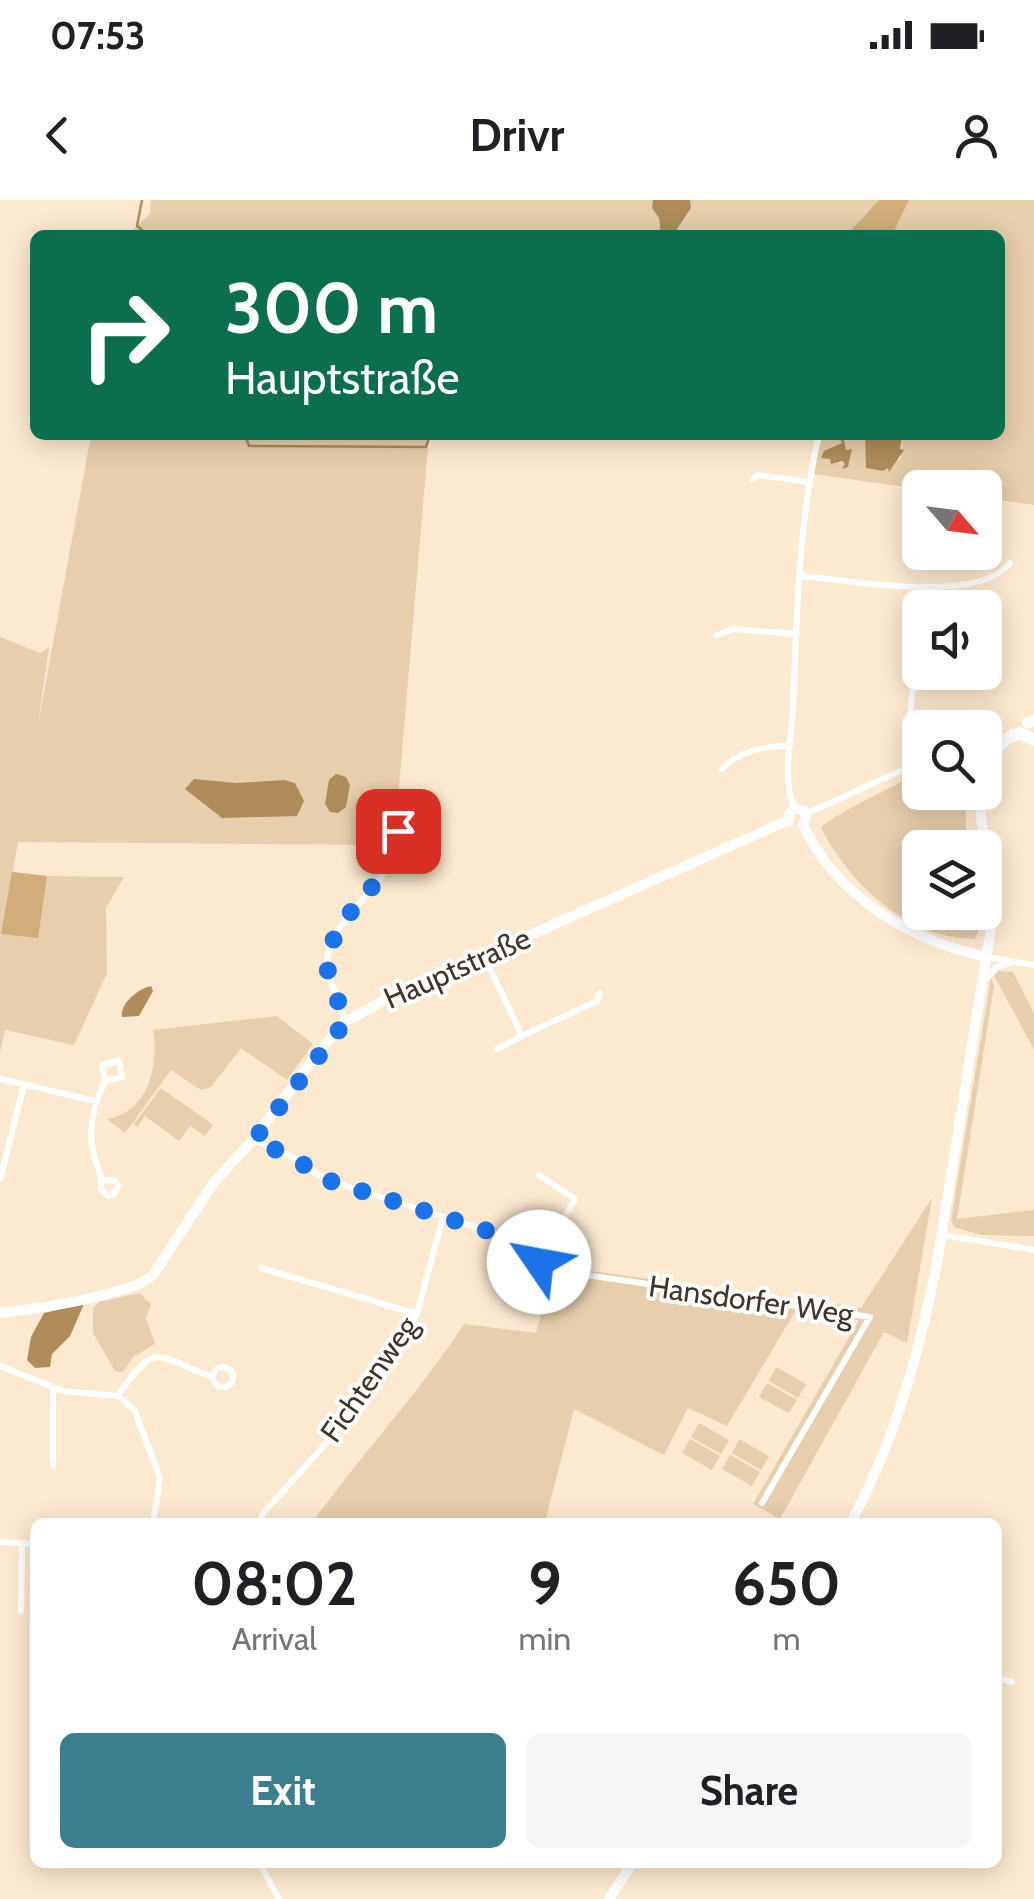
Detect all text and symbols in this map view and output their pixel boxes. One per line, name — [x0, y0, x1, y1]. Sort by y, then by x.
text: 07:53 — [50, 12, 146, 59]
icon: back — [30, 108, 85, 163]
text: Drivr — [470, 108, 564, 162]
icon: person — [949, 108, 1004, 163]
text: 300 m — [225, 265, 438, 351]
icon: right — [60, 270, 190, 400]
text: Hauptstraße — [225, 351, 460, 405]
north arrow — [902, 470, 1002, 570]
map controls — [902, 470, 1002, 930]
button: sound — [902, 590, 1002, 690]
button: search — [902, 710, 1002, 810]
pin — [356, 789, 441, 874]
icon: arrive — [371, 804, 426, 859]
button: layers — [902, 830, 1002, 930]
street label: Hauptstraße — [378, 919, 536, 1017]
position arrow — [487, 1210, 591, 1314]
street label: Hansdorfer Weg — [647, 1267, 857, 1333]
street label: Fichtenweg — [312, 1308, 426, 1449]
text: 08:02 — [191, 1547, 357, 1620]
text: 9 — [528, 1547, 562, 1620]
text: 650 — [732, 1547, 841, 1620]
text: Arrival — [232, 1619, 317, 1658]
text: min — [518, 1619, 571, 1658]
text: m — [773, 1619, 801, 1658]
button: Exit — [60, 1733, 506, 1848]
button: Share — [526, 1733, 972, 1848]

